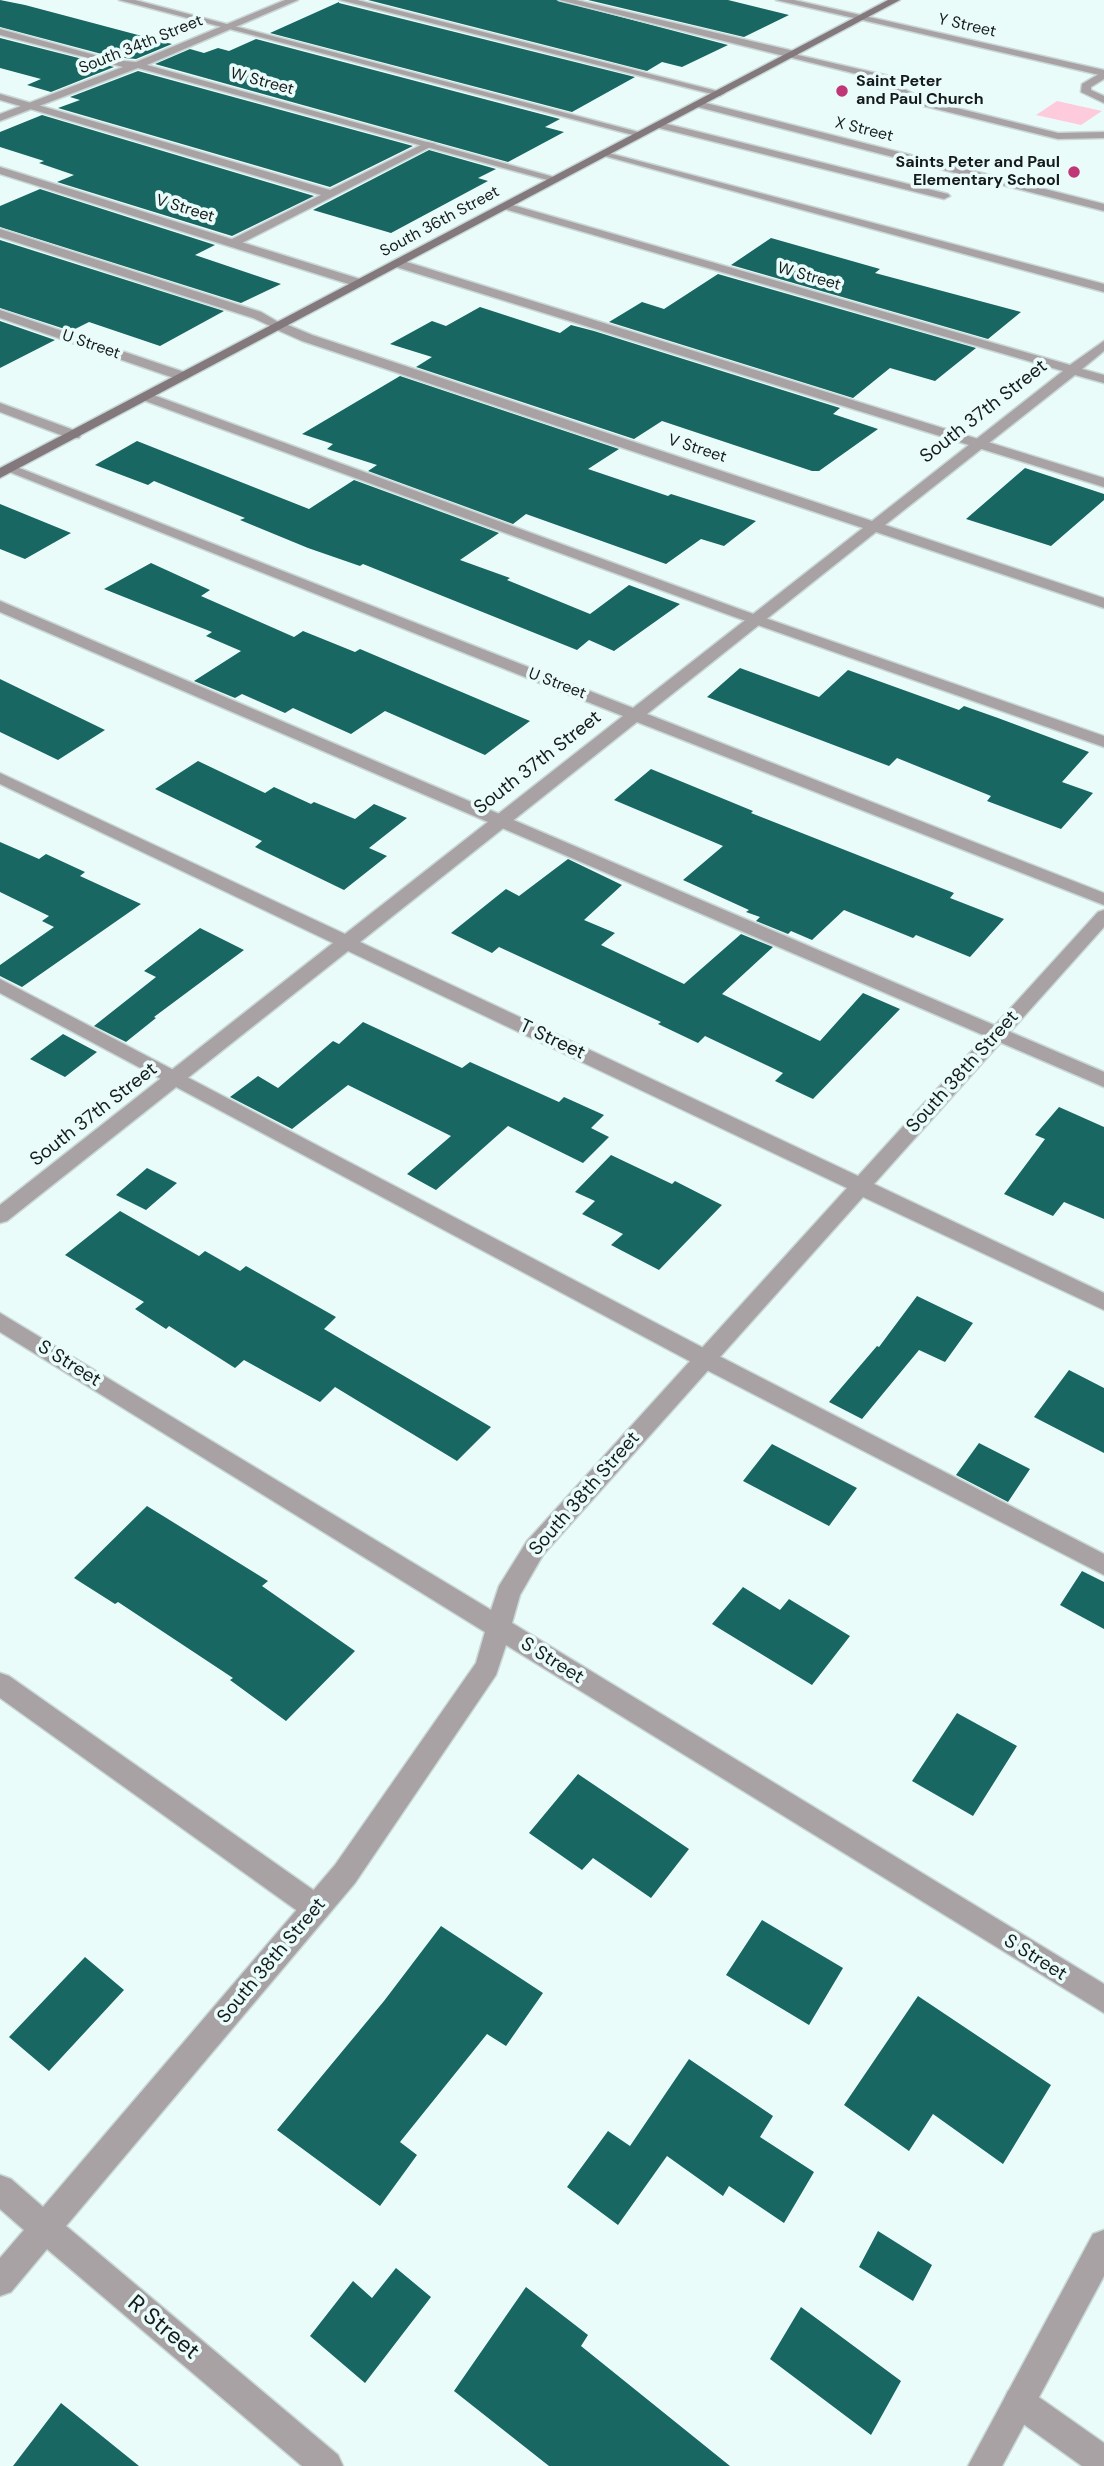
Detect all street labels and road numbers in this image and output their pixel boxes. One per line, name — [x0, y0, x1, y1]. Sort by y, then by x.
street label: Y Street — [936, 10, 998, 42]
street label: South 34th Street — [76, 11, 206, 79]
street label: W Street — [228, 64, 296, 100]
street label: X Street — [833, 114, 895, 146]
street label: South 36th Street — [377, 182, 503, 262]
street label: V Street — [153, 191, 217, 227]
street label: W Street — [775, 259, 843, 295]
street label: U Street — [59, 326, 123, 364]
street label: South 37th Street — [916, 355, 1052, 469]
street label: V Street — [665, 431, 729, 467]
street label: U Street — [526, 664, 588, 704]
street label: South 37th Street — [470, 706, 606, 820]
street label: South 38th Street — [902, 1006, 1024, 1138]
street label: T Street — [516, 1015, 588, 1065]
street label: South 37th Street — [26, 1058, 162, 1172]
street label: S Street — [33, 1336, 105, 1392]
street label: South 38th Street — [525, 1427, 645, 1561]
street label: S Street — [516, 1633, 588, 1689]
street label: South 38th Street — [213, 1894, 331, 2028]
street label: S Street — [999, 1930, 1071, 1986]
street label: R Street — [122, 2290, 204, 2366]

